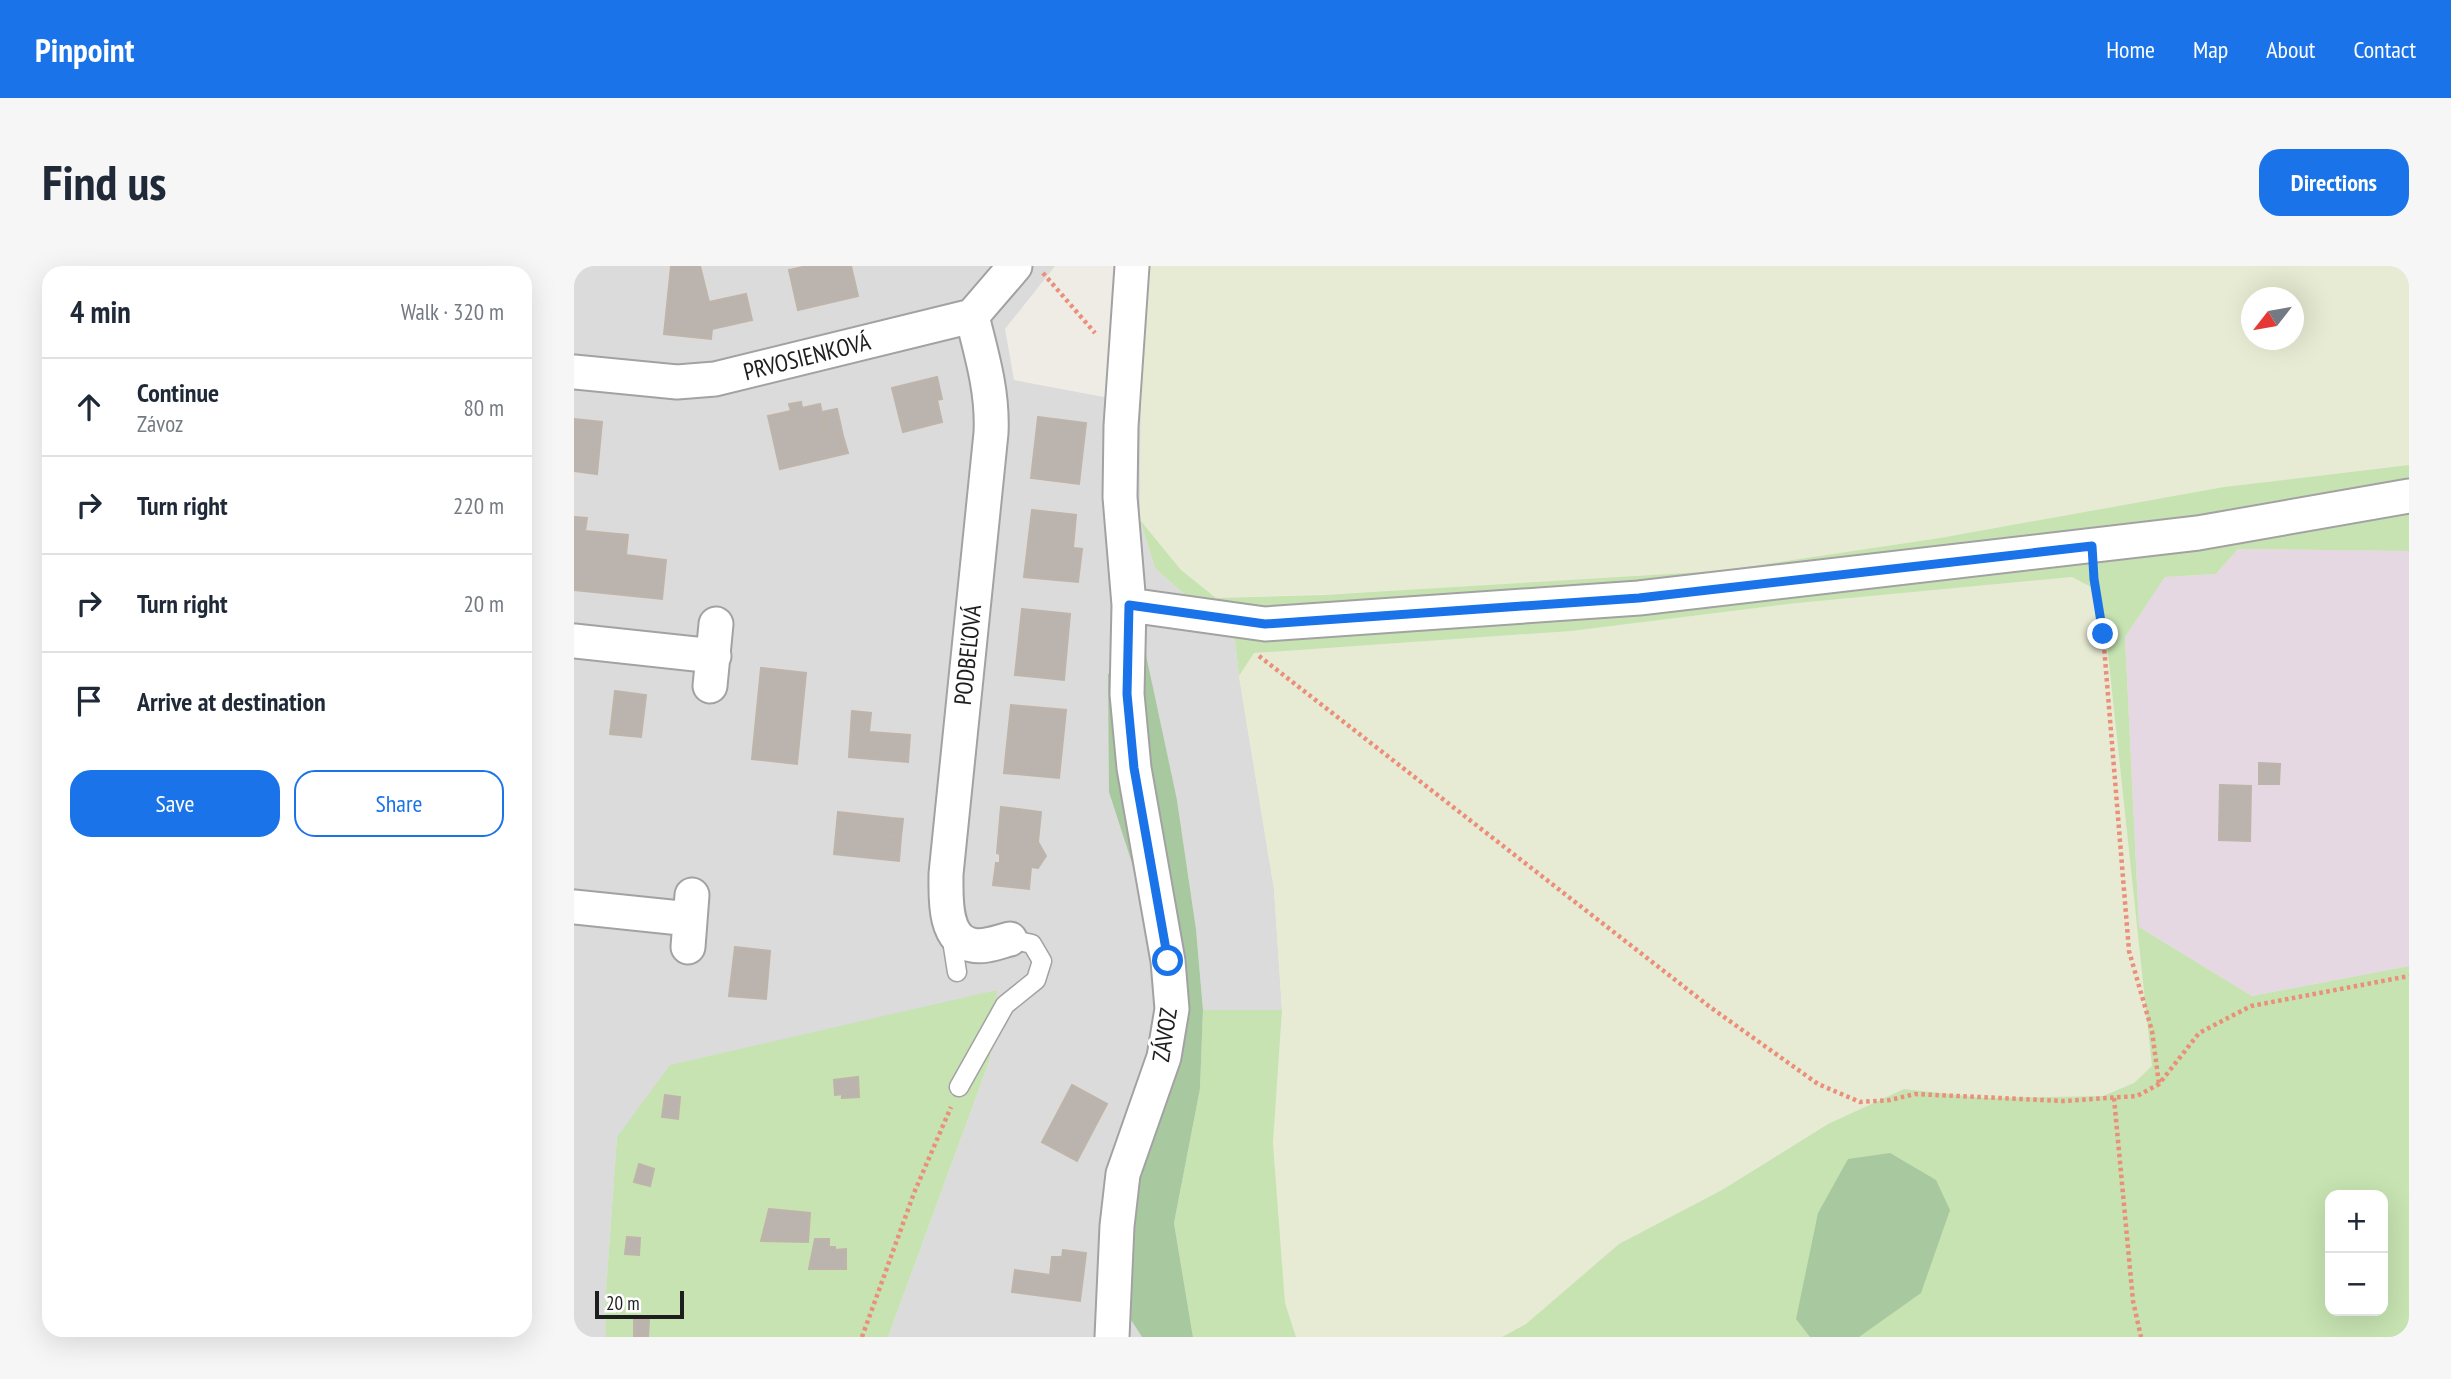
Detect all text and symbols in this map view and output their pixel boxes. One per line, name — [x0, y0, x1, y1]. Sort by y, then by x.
text: Pinpoint — [35, 28, 134, 71]
text: Home — [2106, 34, 2155, 65]
text: Map — [2193, 34, 2228, 65]
text: About — [2266, 34, 2315, 65]
text: Contact — [2353, 34, 2416, 65]
button: Directions — [2259, 149, 2409, 216]
text: Find us — [42, 150, 166, 214]
north arrow — [2241, 287, 2304, 350]
text: 4 min — [70, 292, 131, 331]
text: Walk · 320 m — [401, 297, 504, 326]
street label: PRVOSIENKOVÁ — [740, 326, 874, 387]
text: Continue — [137, 376, 219, 409]
icon: ahead — [70, 388, 108, 426]
text: 80 m — [463, 393, 504, 422]
text: Závoz — [137, 409, 183, 438]
icon: right — [70, 486, 108, 524]
text: Turn right — [137, 489, 228, 522]
text: 220 m — [453, 491, 504, 520]
icon: right — [70, 584, 108, 622]
text: Turn right — [137, 587, 228, 620]
text: 20 m — [463, 589, 504, 618]
street label: PODBEĽOVÁ — [947, 603, 988, 707]
route end — [2087, 618, 2118, 649]
icon: arrive — [70, 682, 108, 720]
text: Arrive at destination — [137, 685, 326, 718]
button: Save — [70, 770, 280, 837]
button: Share — [294, 770, 504, 837]
route start — [1152, 945, 1183, 976]
street label: ZÁVOZ — [1145, 1006, 1184, 1064]
map controls — [2325, 1190, 2388, 1316]
button: + — [2325, 1190, 2388, 1253]
button: − — [2325, 1253, 2388, 1316]
scale bar — [595, 1288, 684, 1320]
text: 20 m — [606, 1291, 640, 1315]

